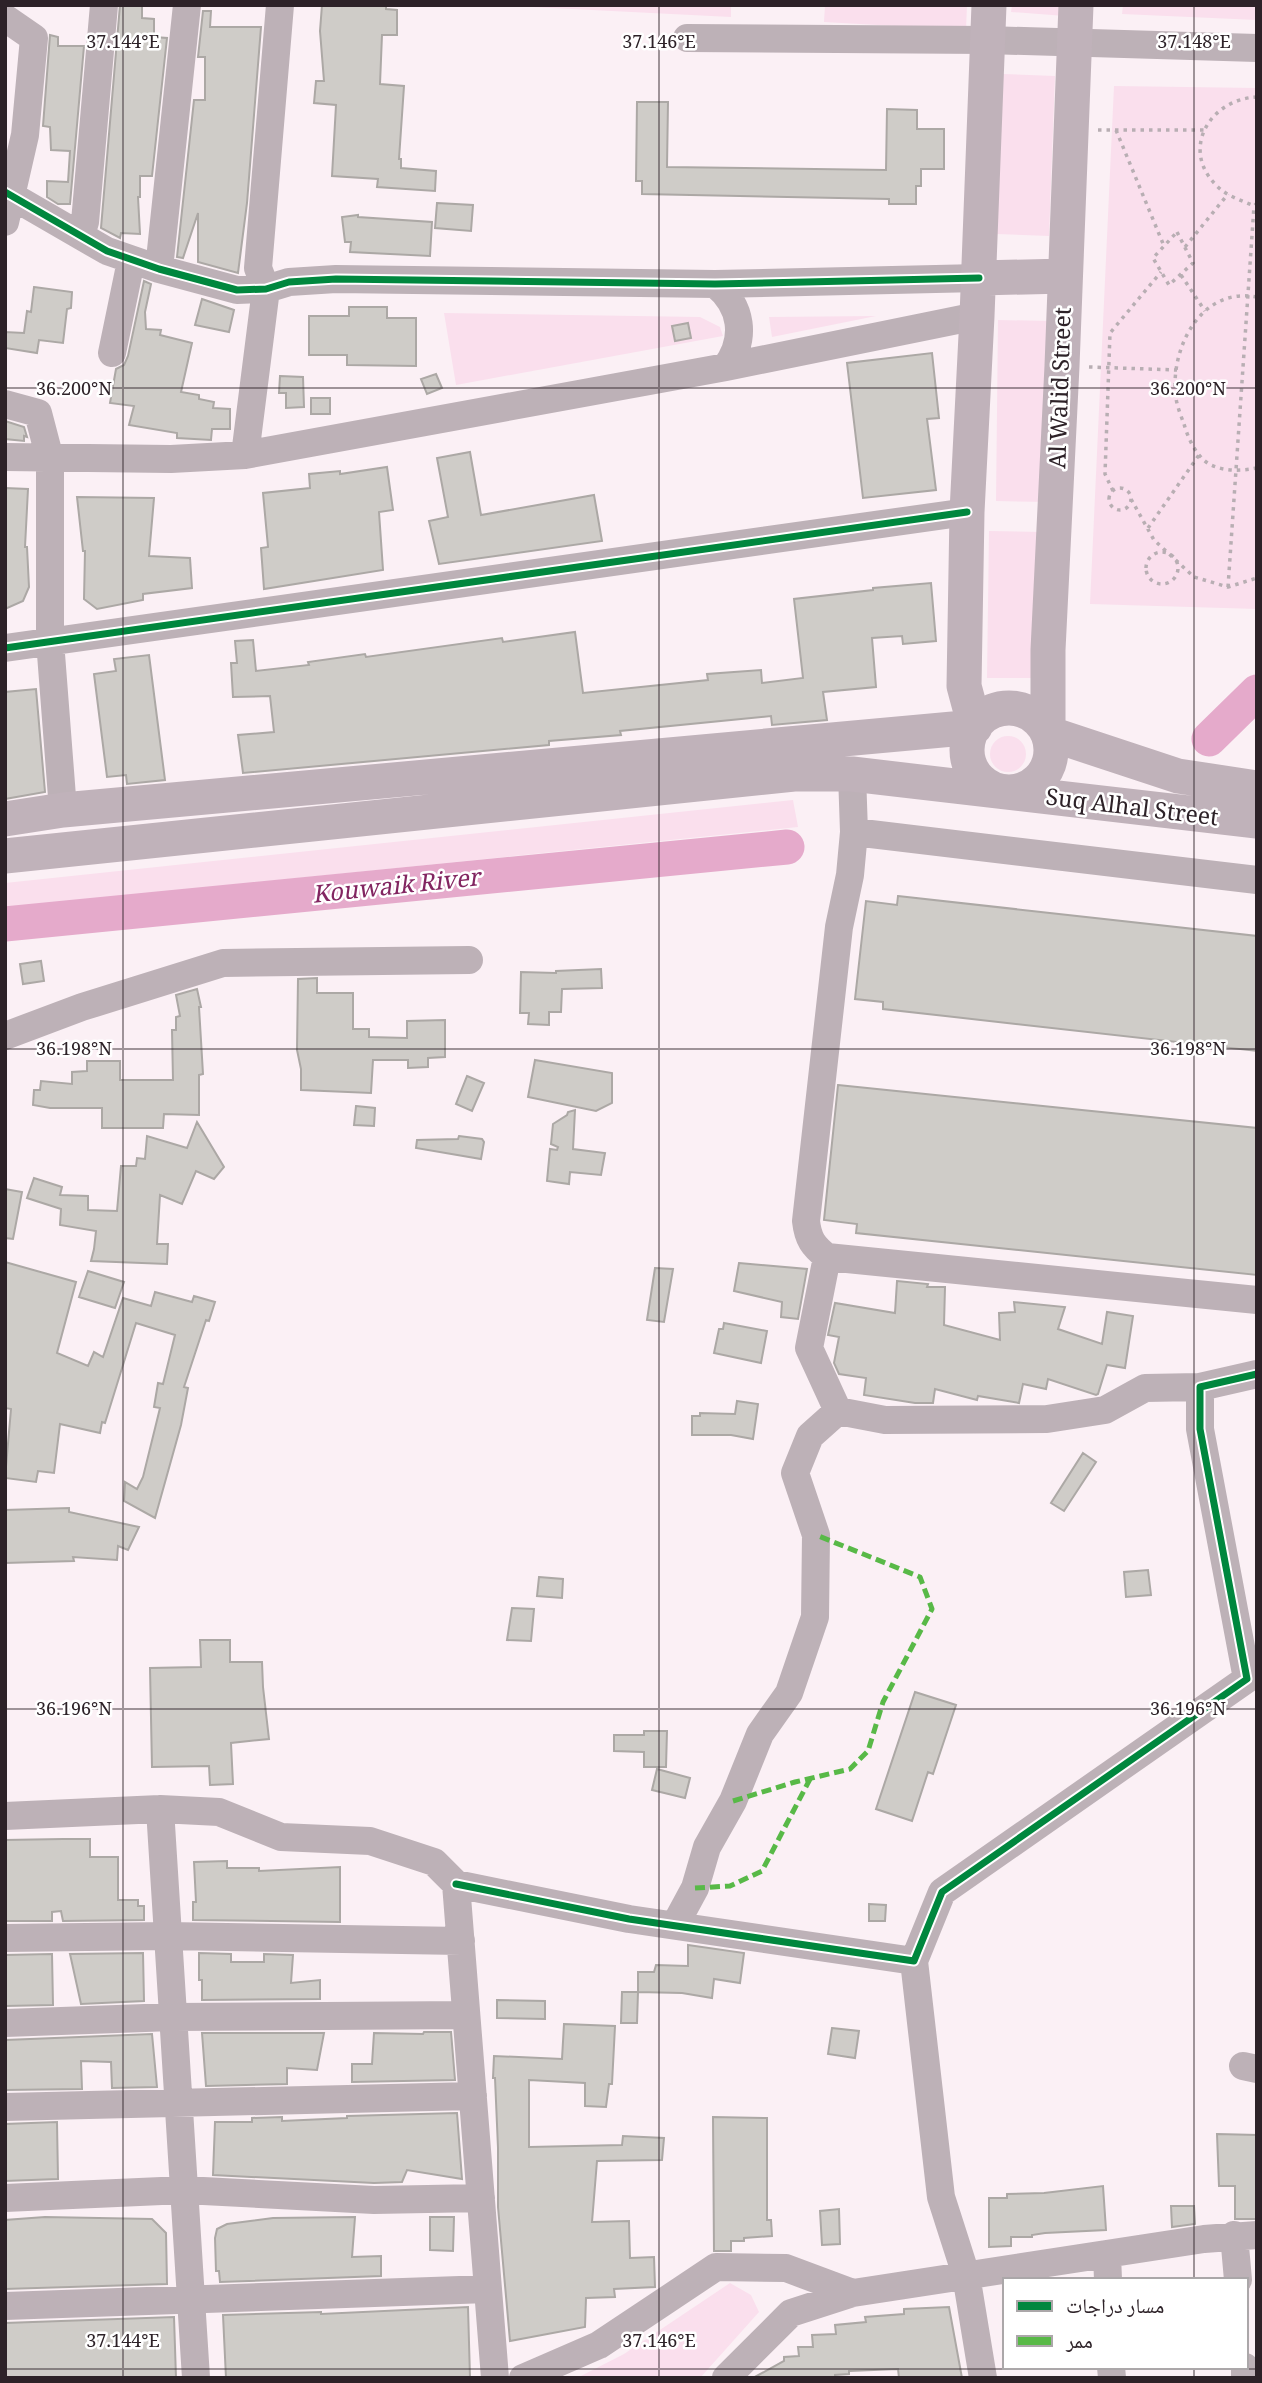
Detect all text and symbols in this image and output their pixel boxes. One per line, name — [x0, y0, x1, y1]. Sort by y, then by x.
text: 37.144°E — [86, 29, 160, 59]
text: 37.146°E — [622, 29, 696, 59]
text: 37.148°E — [1157, 29, 1231, 59]
street label: Al Walid Street — [1040, 307, 1086, 470]
text: 36.200°N — [36, 376, 112, 406]
text: 36.200°N — [1150, 376, 1226, 406]
street label: Suq Alhal Street — [1043, 780, 1220, 840]
water label: Kouwaik River — [311, 859, 485, 918]
text: 36.198°N — [36, 1036, 112, 1066]
text: 36.198°N — [1150, 1036, 1226, 1066]
text: 36.196°N — [36, 1696, 112, 1726]
text: 36.196°N — [1150, 1696, 1226, 1726]
legend — [1003, 2278, 1248, 2369]
text: مسار دراجات — [1066, 2291, 1164, 2326]
text: ممر — [1065, 2326, 1093, 2361]
text: 37.144°E — [86, 2328, 160, 2358]
text: 37.146°E — [622, 2328, 696, 2358]

